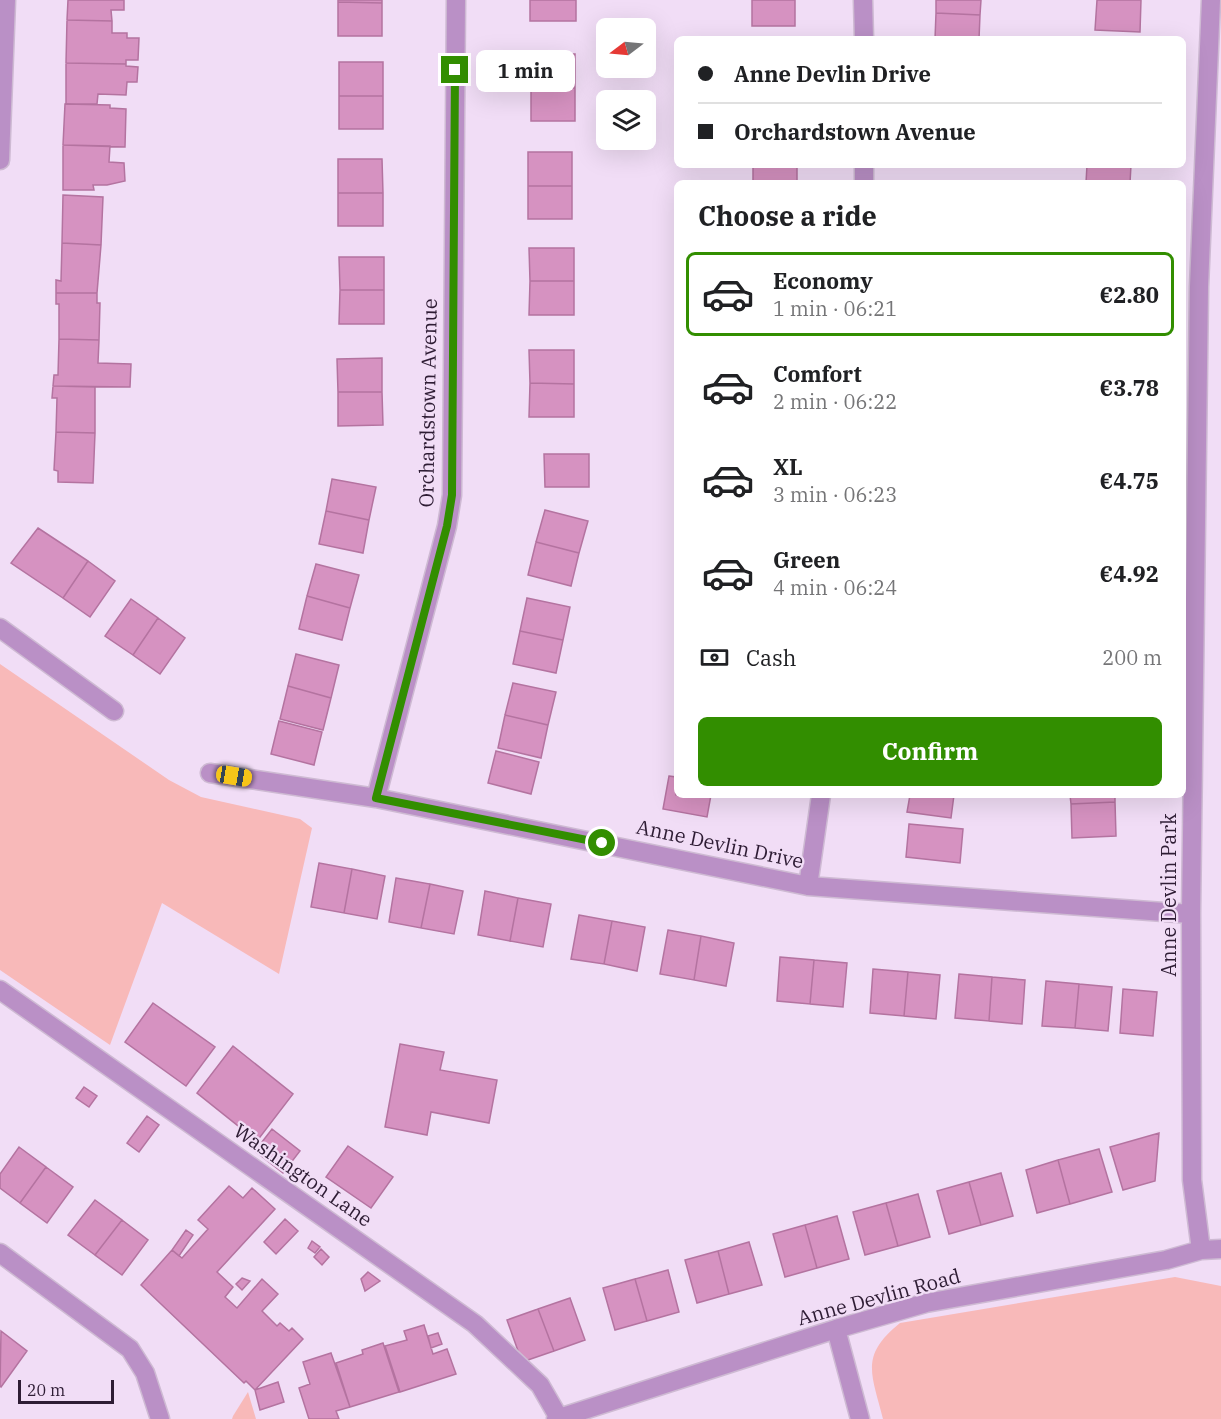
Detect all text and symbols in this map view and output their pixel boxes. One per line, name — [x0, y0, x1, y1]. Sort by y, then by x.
north arrow — [596, 18, 656, 78]
map controls — [596, 18, 656, 150]
callout: 1 min — [476, 49, 575, 91]
route end — [441, 56, 468, 83]
text: 1 min — [498, 57, 554, 84]
text: Anne Devlin Drive — [734, 59, 931, 88]
button: layers — [596, 90, 656, 150]
text: Orchardstown Avenue — [734, 117, 976, 146]
text: Choose a ride — [698, 198, 877, 233]
text: Economy — [773, 266, 873, 295]
icon: car — [701, 267, 755, 321]
text: €2.80 — [1100, 280, 1159, 309]
text: 1 min · 06:21 — [773, 295, 897, 322]
street label: Orchardstown Avenue — [412, 298, 443, 508]
text: Comfort — [773, 359, 862, 388]
icon: car — [701, 360, 755, 414]
text: €3.78 — [1100, 373, 1159, 402]
text: 2 min · 06:22 — [773, 388, 897, 415]
text: XL — [773, 452, 803, 481]
icon: car — [701, 453, 755, 507]
text: €4.75 — [1100, 466, 1159, 495]
text: 3 min · 06:23 — [773, 481, 897, 508]
text: Green — [773, 545, 840, 574]
icon: car — [701, 546, 755, 600]
text: €4.92 — [1100, 559, 1159, 588]
text: 4 min · 06:24 — [773, 574, 897, 601]
icon: cash — [698, 641, 731, 674]
text: Cash — [746, 643, 797, 672]
text: 200 m — [1102, 644, 1162, 671]
button: Confirm — [698, 717, 1162, 786]
car — [215, 764, 253, 788]
street label: Anne Devlin Drive — [634, 813, 806, 874]
street label: Anne Devlin Park — [1155, 813, 1182, 977]
route start — [588, 829, 615, 856]
street label: Washington Lane — [229, 1117, 378, 1232]
street label: Anne Devlin Road — [794, 1262, 963, 1331]
scale bar — [18, 1377, 114, 1404]
text: 20 m — [27, 1380, 65, 1400]

